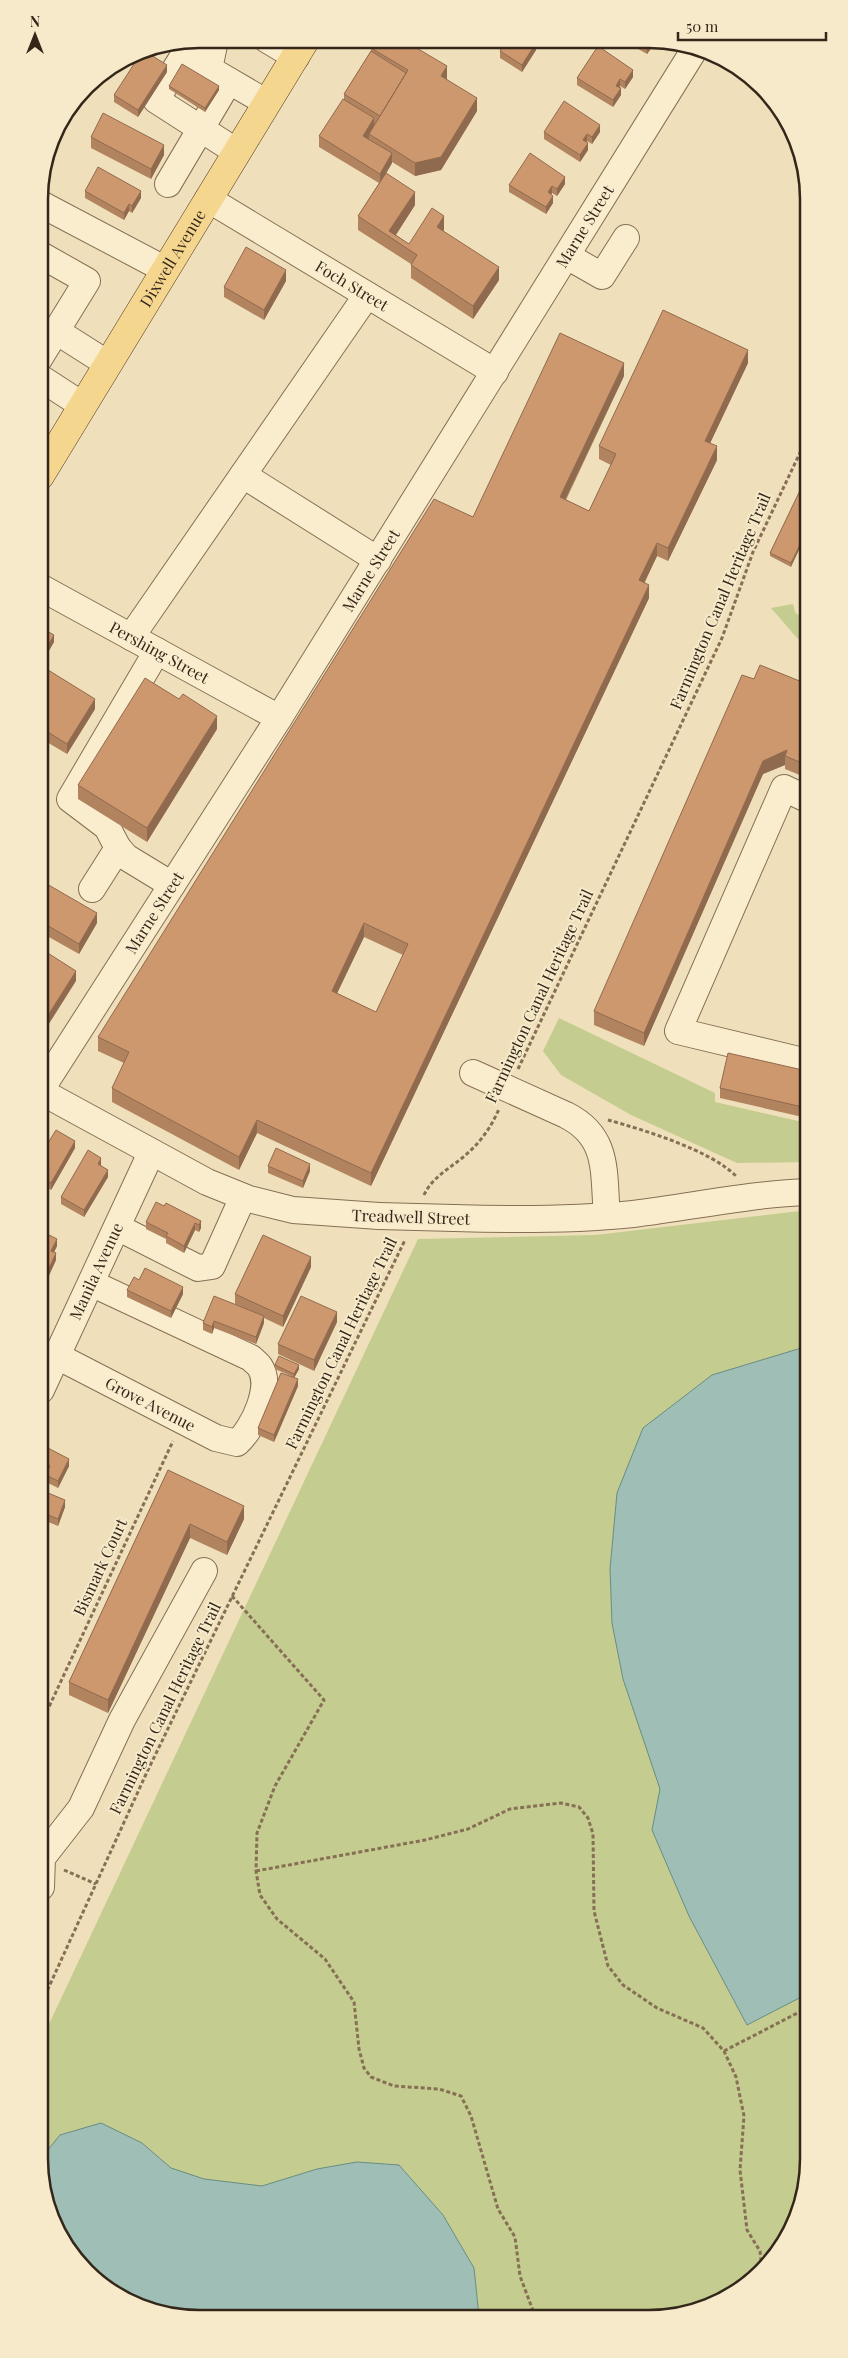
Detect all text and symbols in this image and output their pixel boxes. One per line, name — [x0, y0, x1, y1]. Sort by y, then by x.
north arrow — [10, 10, 60, 60]
scale bar — [678, 10, 826, 42]
text: N — [30, 12, 40, 31]
text: 50 m — [686, 16, 719, 36]
street label: Marne Street — [551, 180, 618, 271]
street label: Dixwell Avenue — [134, 205, 210, 311]
street label: Foch Street — [312, 255, 393, 316]
street label: Farmington Canal Heritage Trail — [664, 489, 775, 712]
street label: Marne Street — [337, 524, 404, 615]
street label: Pershing Street — [106, 616, 213, 688]
street label: Marne Street — [120, 867, 188, 957]
street label: Farmington Canal Heritage Trail — [480, 885, 598, 1106]
street label: Treadwell Street — [351, 1204, 471, 1229]
street label: Manila Avenue — [64, 1219, 127, 1323]
street label: Farmington Canal Heritage Trail — [280, 1233, 401, 1452]
street label: Grove Avenue — [102, 1372, 199, 1436]
street label: Bismark Court — [68, 1514, 131, 1619]
street label: Farmington Canal Heritage Trail — [104, 1598, 225, 1817]

